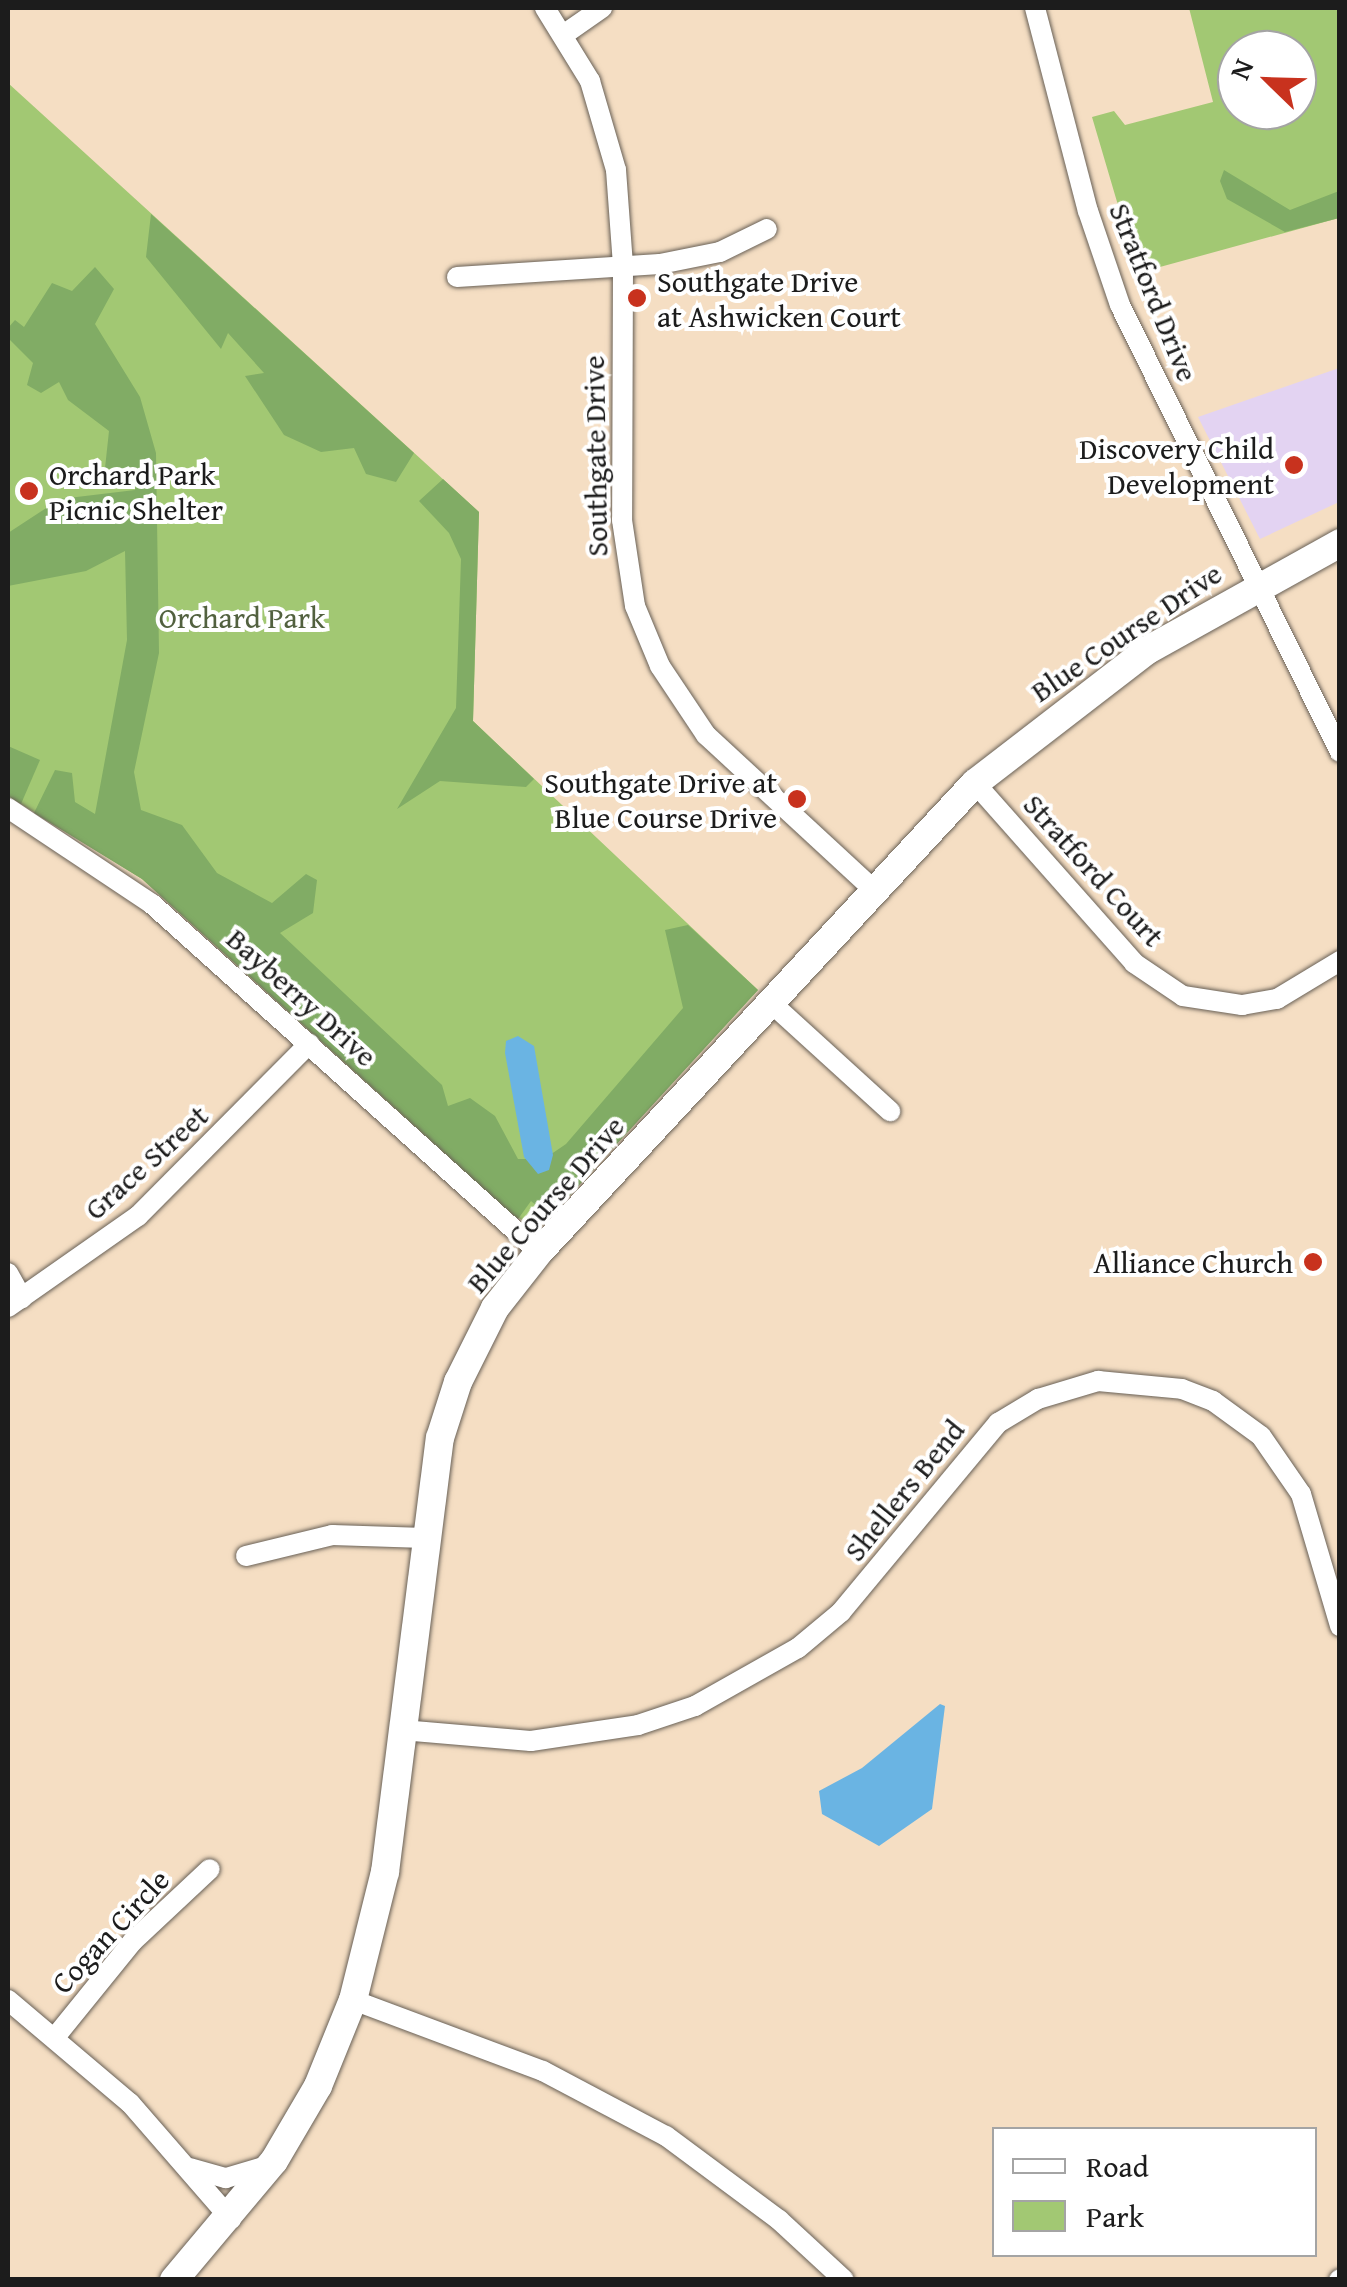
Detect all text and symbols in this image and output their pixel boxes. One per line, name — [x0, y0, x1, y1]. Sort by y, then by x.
north arrow — [1217, 30, 1317, 130]
text: N — [1218, 52, 1263, 85]
street label: Stratford Drive — [1102, 198, 1206, 386]
place label: Southgate Drive at Ashwicken Court — [657, 263, 901, 334]
marker: Southgate Drive at Ashwicken Court — [626, 287, 648, 309]
street label: Southgate Drive — [575, 355, 615, 557]
place label: Discovery Child Development — [1079, 430, 1274, 500]
marker: Discovery Child Development — [1283, 454, 1305, 476]
place label: Orchard Park Picnic Shelter — [49, 456, 223, 526]
marker: Orchard Park Picnic Shelter — [18, 480, 40, 502]
street label: Blue Course Drive — [1024, 555, 1228, 709]
park label: Orchard Park — [159, 599, 325, 635]
place label: Southgate Drive at Blue Course Drive — [544, 764, 777, 834]
street label: Stratford Court — [1016, 786, 1172, 954]
marker: Southgate Drive at Blue Course Drive — [786, 788, 808, 810]
street label: Bayberry Drive — [220, 920, 384, 1074]
street label: Grace Street — [77, 1097, 215, 1227]
street label: Blue Course Drive — [458, 1108, 632, 1300]
place label: Alliance Church — [1094, 1244, 1293, 1280]
marker: Alliance Church — [1302, 1251, 1324, 1273]
street label: Shellers Bend — [836, 1412, 972, 1568]
street label: Cogan Circle — [44, 1862, 176, 2000]
legend — [992, 2127, 1317, 2257]
text: Road — [1086, 2144, 1149, 2188]
text: Park — [1086, 2194, 1144, 2238]

